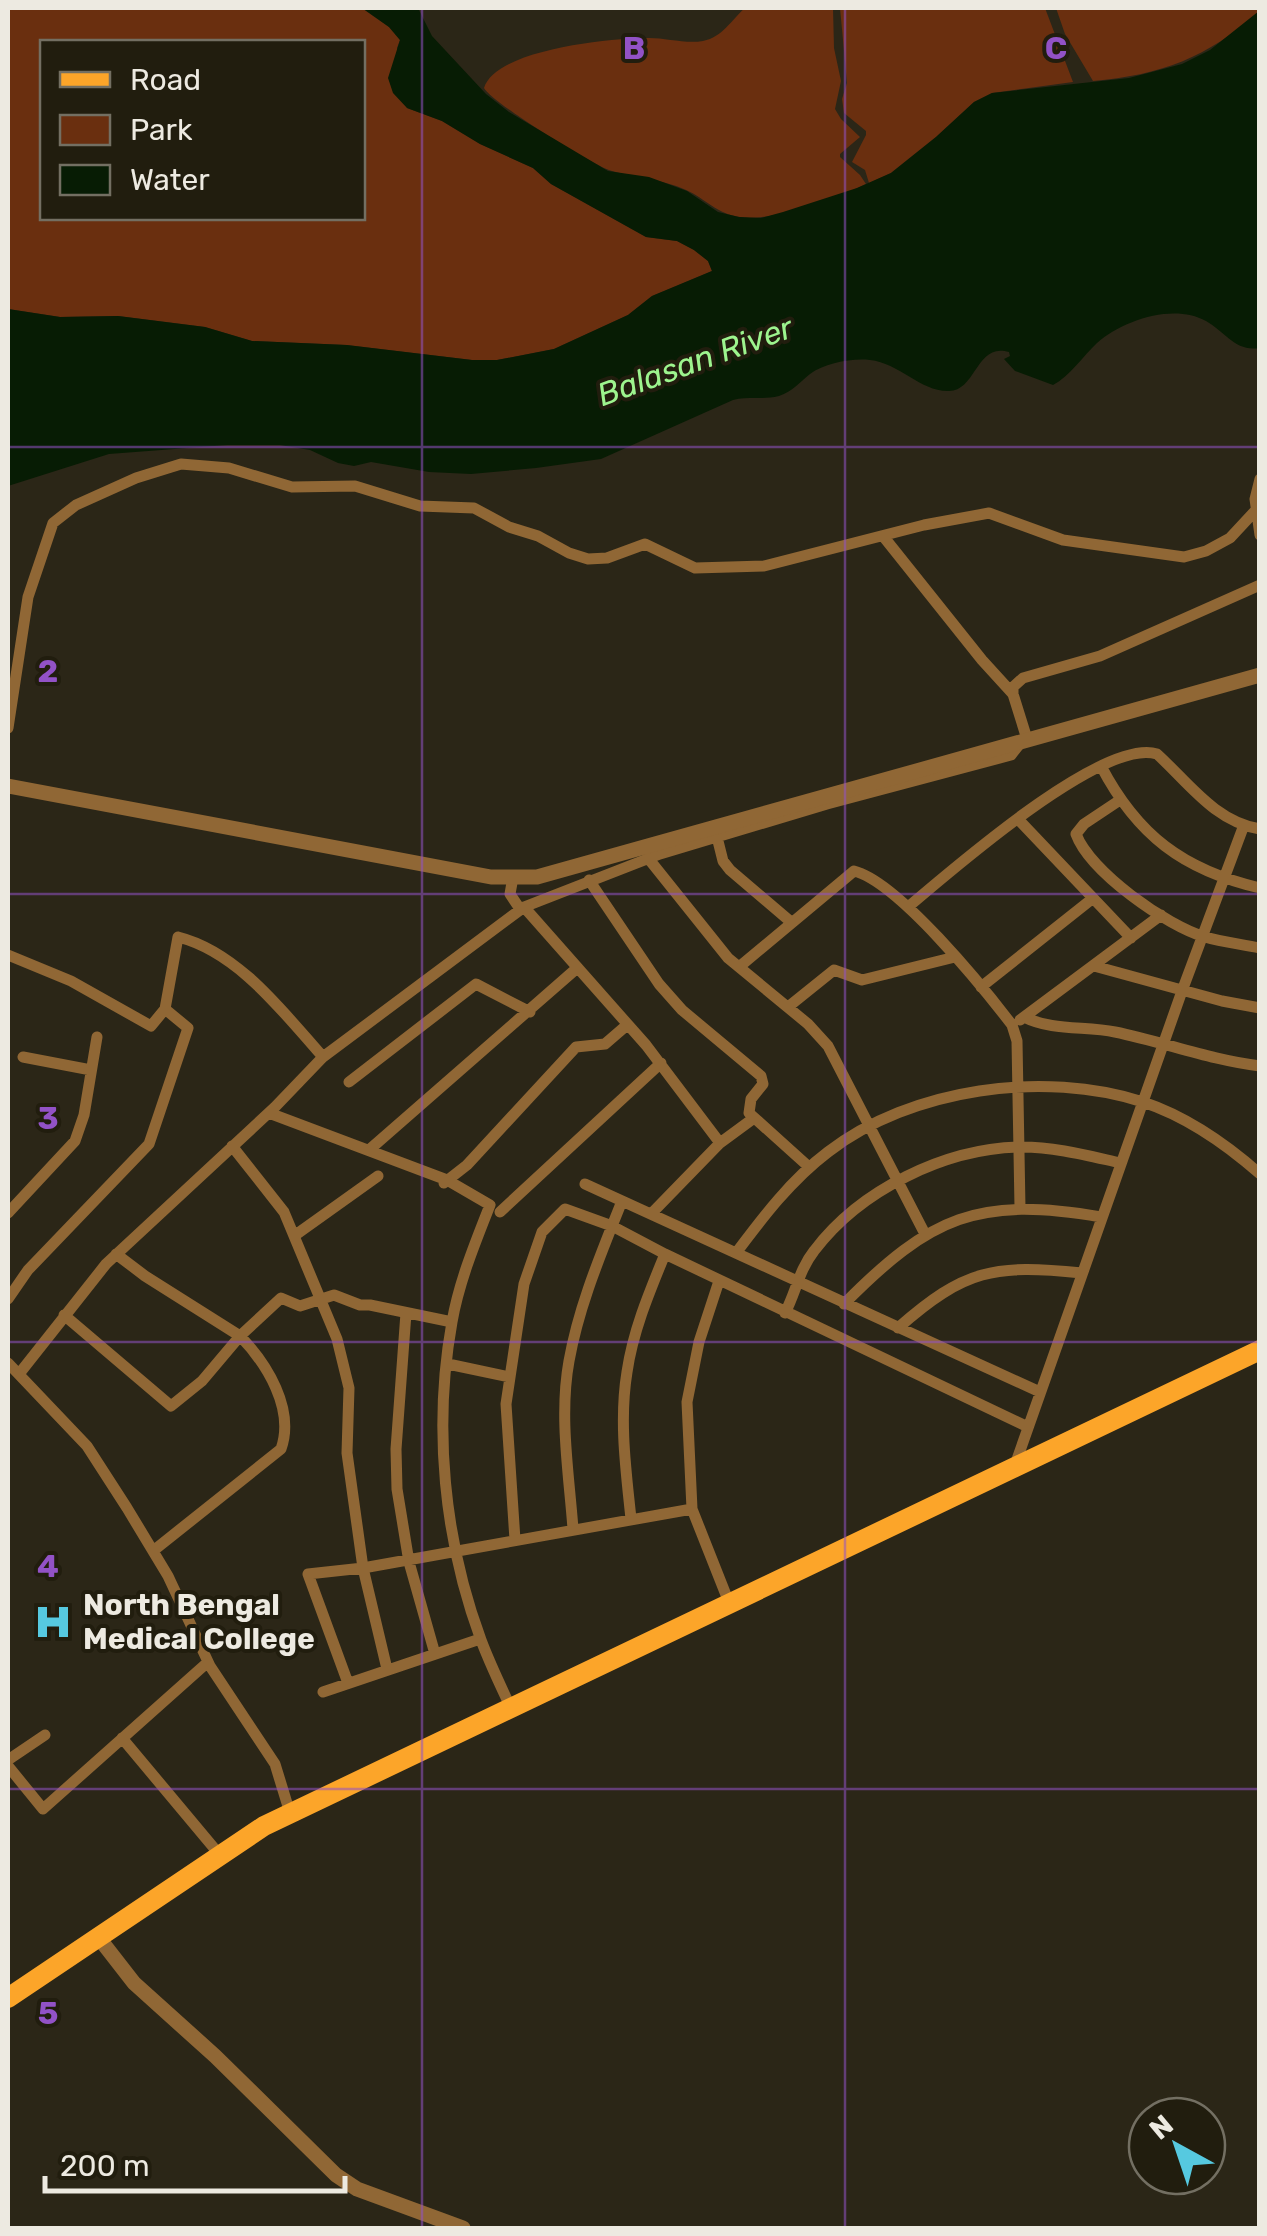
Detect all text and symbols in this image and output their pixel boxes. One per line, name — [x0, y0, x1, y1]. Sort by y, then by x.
text: B — [623, 29, 645, 67]
text: C — [1045, 29, 1067, 67]
legend — [40, 40, 365, 220]
text: Road — [130, 62, 201, 98]
text: Park — [130, 112, 193, 148]
text: Water — [130, 162, 210, 198]
water label: Balasan River — [592, 307, 800, 414]
text: 2 — [38, 652, 58, 690]
text: 3 — [37, 1099, 59, 1137]
text: 4 — [37, 1547, 59, 1585]
place label: North Bengal Medical College — [83, 1587, 315, 1657]
hospital icon: North Bengal Medical College — [32, 1601, 74, 1643]
text: 5 — [38, 1994, 58, 2032]
north arrow — [1127, 2096, 1227, 2196]
text: N — [1143, 2108, 1180, 2146]
scale bar — [45, 2131, 345, 2193]
text: 200 m — [60, 2148, 150, 2184]

